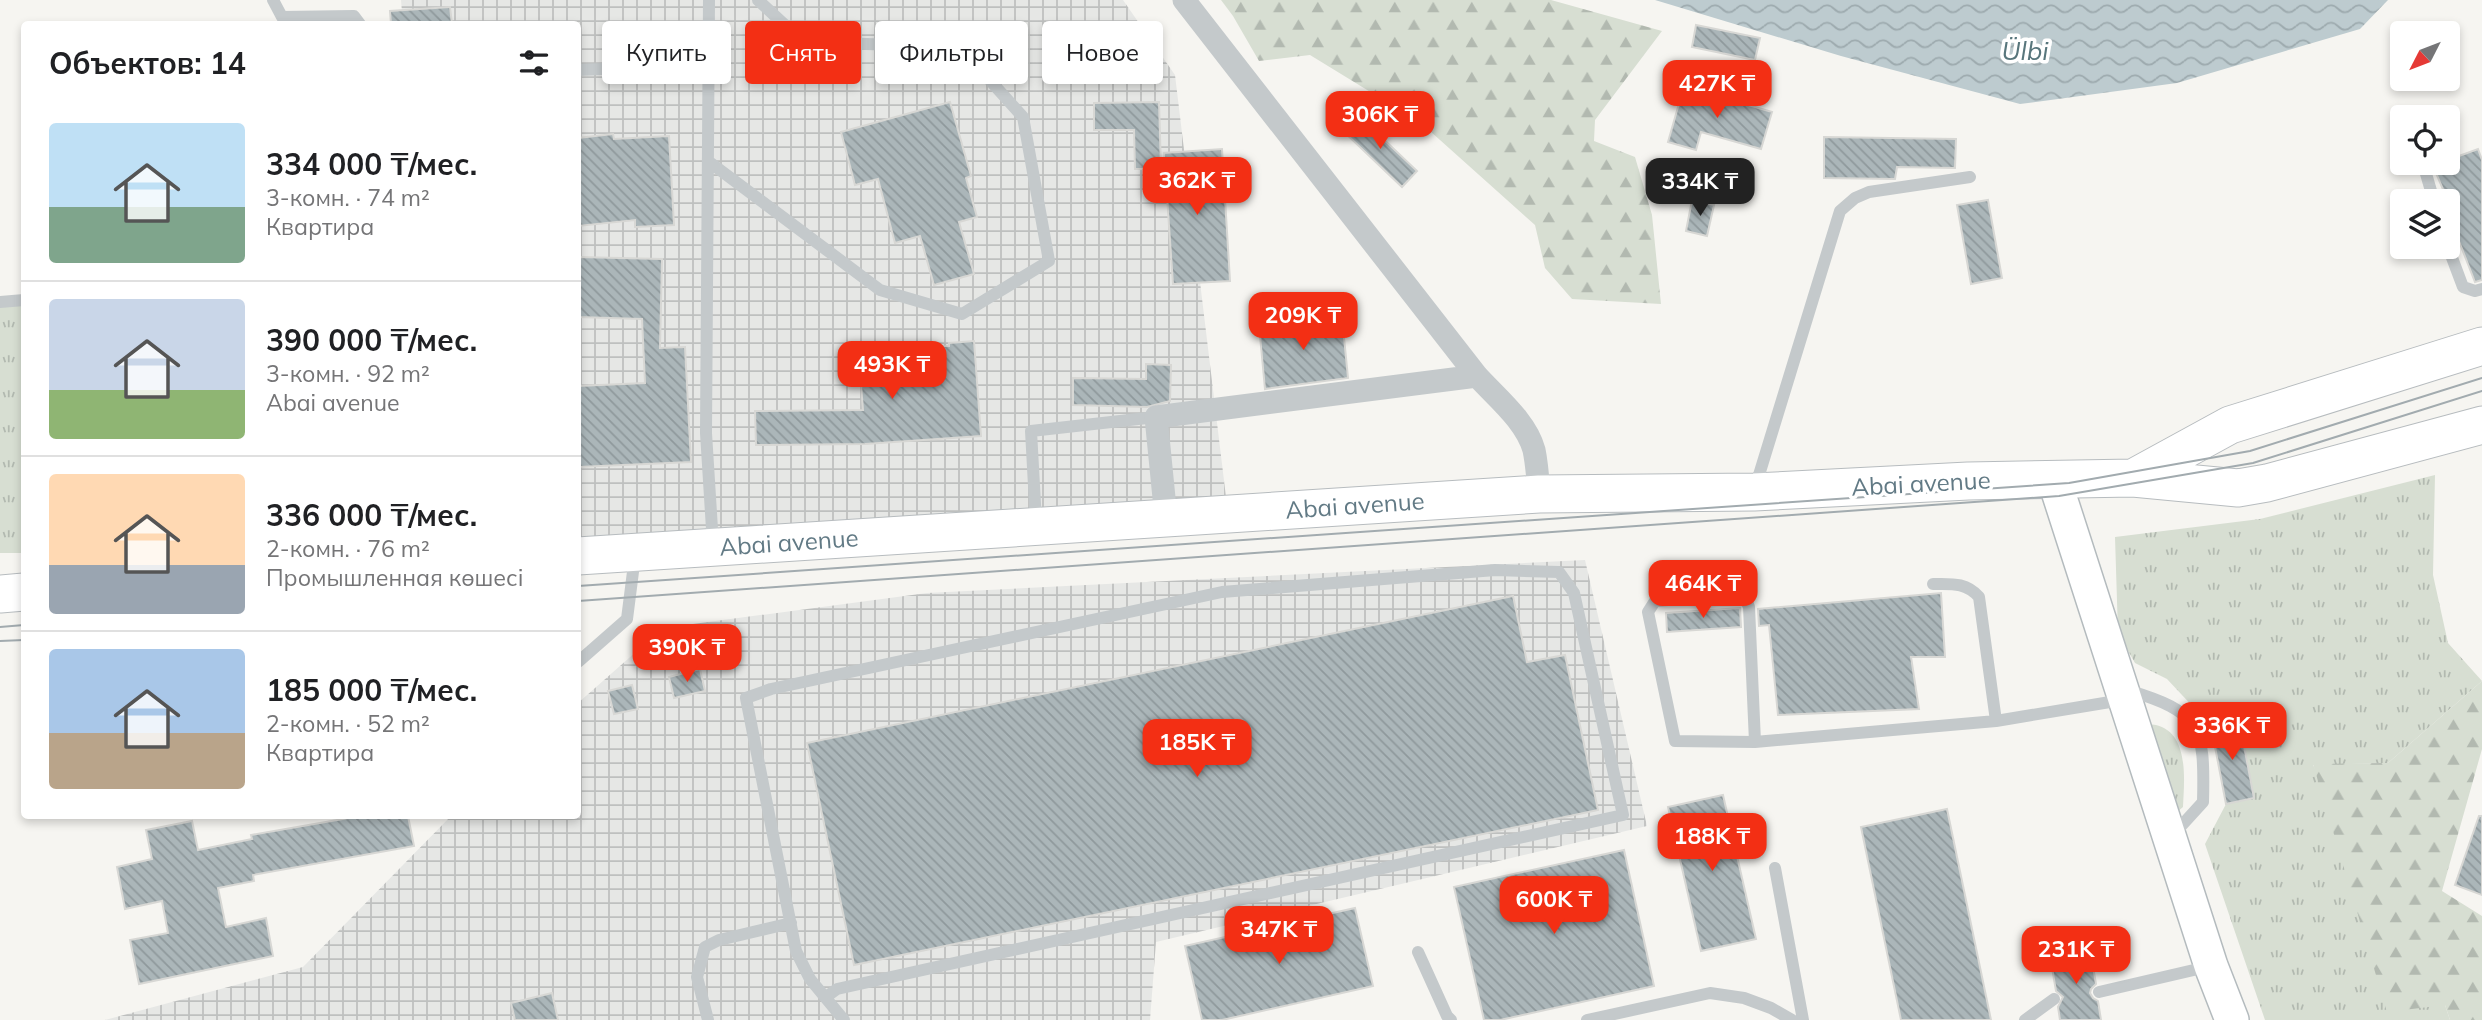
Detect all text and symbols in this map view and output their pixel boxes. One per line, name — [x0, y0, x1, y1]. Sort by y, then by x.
chip: Купить — [602, 21, 731, 84]
chip: Снять — [745, 21, 861, 84]
chip: Фильтры — [875, 21, 1028, 84]
chip: Новое — [1042, 21, 1163, 84]
north arrow — [2390, 21, 2460, 91]
map controls — [2390, 21, 2460, 259]
water label: Ülbi — [2002, 34, 2049, 67]
text: Объектов: 14 — [49, 44, 246, 82]
icon: filters — [515, 44, 553, 82]
pin: 427K ₸ — [1660, 60, 1774, 120]
text: 427K ₸ — [1679, 68, 1755, 97]
pin: 306K ₸ — [1323, 92, 1437, 151]
text: 306K ₸ — [1342, 99, 1418, 128]
button: locate — [2390, 105, 2460, 175]
text: 334 000 ₸/мес. — [266, 145, 477, 183]
icon: home — [105, 151, 189, 235]
pin: 362K ₸ — [1140, 158, 1254, 217]
pin: 334K ₸ — [1643, 158, 1757, 218]
text: 362K ₸ — [1159, 165, 1235, 194]
text: 334K ₸ — [1662, 166, 1738, 195]
text: 3-комн. · 74 m² — [266, 183, 430, 212]
button: layers — [2390, 189, 2460, 259]
text: Квартира — [266, 212, 374, 241]
pin: 209K ₸ — [1246, 292, 1360, 352]
text: 209K ₸ — [1265, 300, 1341, 329]
text: 390 000 ₸/мес. — [266, 321, 477, 359]
icon: home — [105, 327, 189, 411]
pin: 493K ₸ — [835, 342, 949, 401]
text: 493K ₸ — [854, 349, 930, 378]
text: 3-комн. · 92 m² — [266, 359, 430, 388]
text: Abai avenue — [266, 388, 399, 417]
street label: Abai avenue — [1851, 464, 1991, 502]
street label: Abai avenue — [1284, 485, 1425, 525]
text: 336 000 ₸/мес. — [266, 496, 477, 534]
icon: home — [105, 502, 189, 586]
street label: Abai avenue — [718, 522, 859, 562]
text: 2-комн. · 76 m² — [266, 534, 430, 563]
pin: 464K ₸ — [1646, 560, 1760, 620]
text: Промышленная көшесі — [266, 563, 523, 592]
text: 464K ₸ — [1665, 568, 1741, 597]
pin: 390K ₸ — [630, 624, 744, 684]
text: 390K ₸ — [649, 632, 725, 661]
text: 185 000 ₸/мес. — [266, 671, 477, 709]
icon: home — [105, 677, 189, 761]
pin: 336K ₸ — [2175, 702, 2289, 762]
text: 2-комн. · 52 m² — [266, 709, 430, 738]
text: 336K ₸ — [2194, 710, 2270, 739]
pin: 185K ₸ — [1140, 720, 1254, 779]
text: 185K ₸ — [1159, 727, 1235, 756]
text: Квартира — [266, 738, 374, 767]
pin: 188K ₸ — [1655, 814, 1769, 873]
text: 188K ₸ — [1674, 821, 1750, 850]
pin: 600K ₸ — [1497, 876, 1611, 936]
text: 600K ₸ — [1516, 884, 1592, 913]
pin: 347K ₸ — [1222, 906, 1336, 966]
text: 347K ₸ — [1241, 914, 1317, 943]
pin: 231K ₸ — [2019, 926, 2133, 986]
text: 231K ₸ — [2038, 934, 2114, 963]

